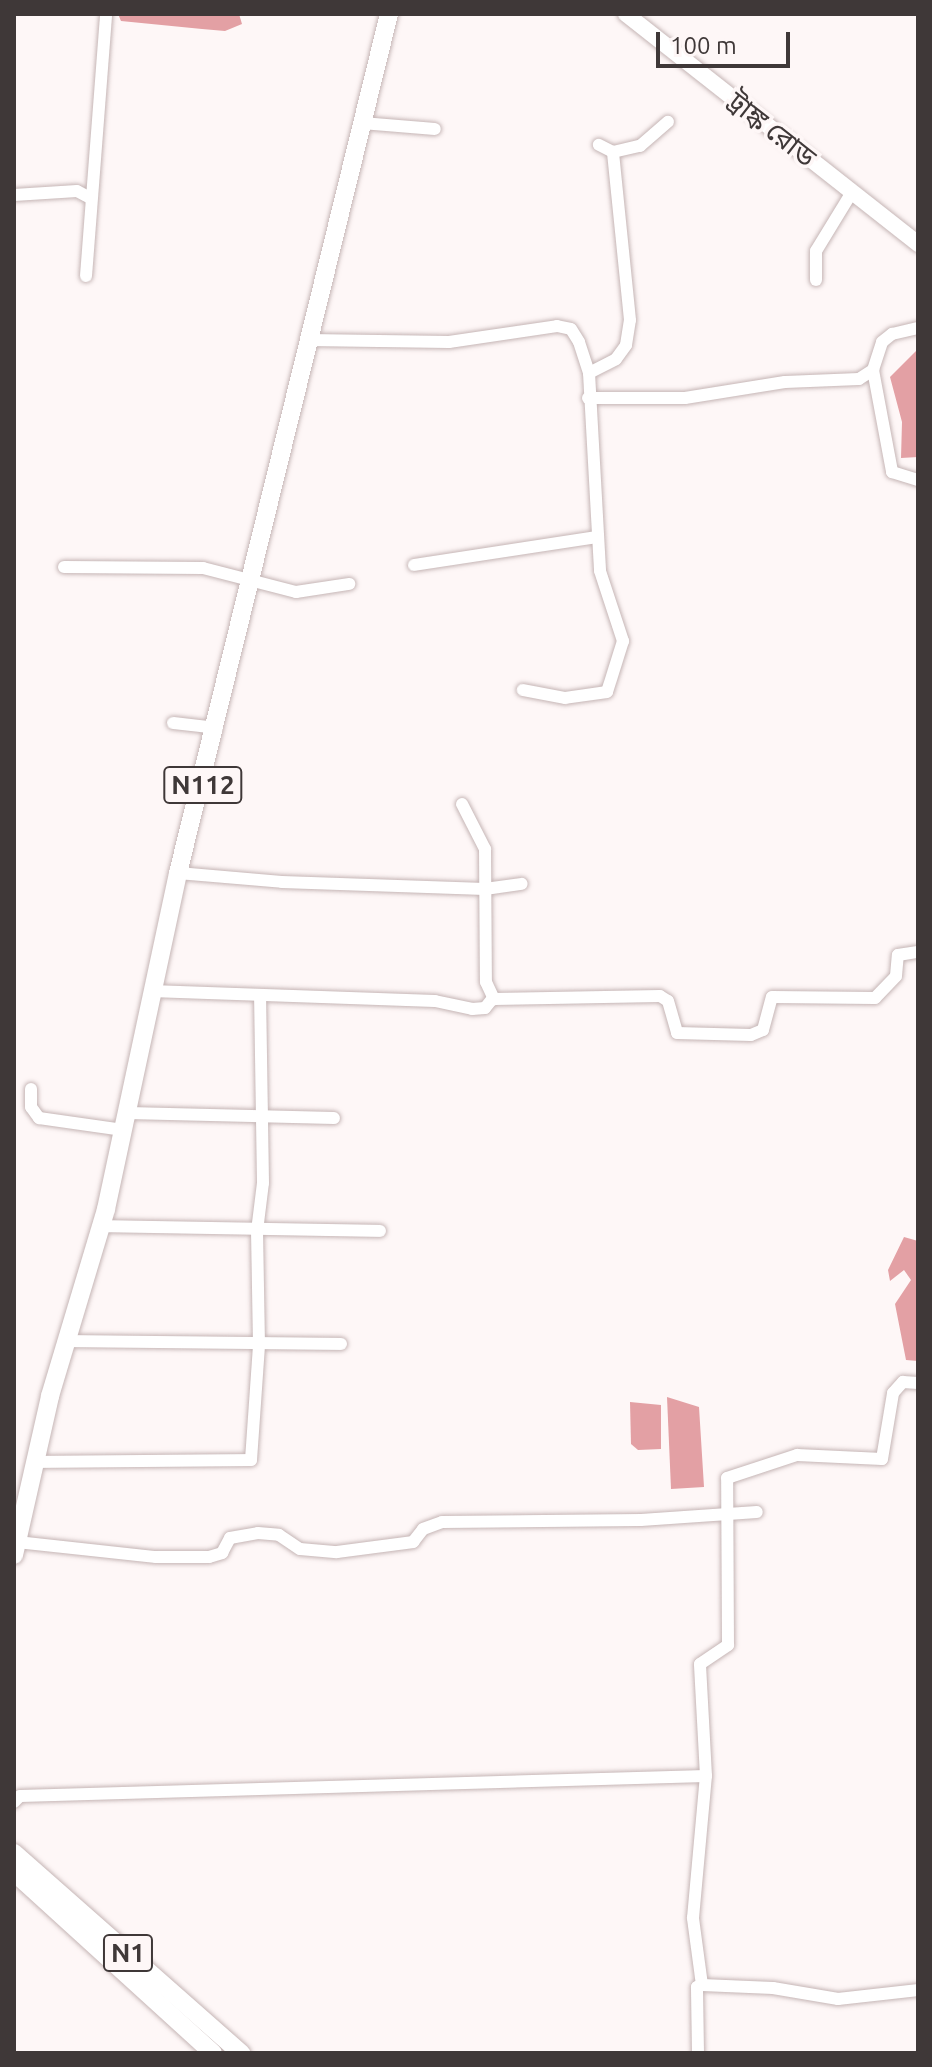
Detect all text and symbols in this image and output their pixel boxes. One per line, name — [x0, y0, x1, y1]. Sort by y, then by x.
scale bar — [660, 16, 794, 66]
text: 100 m — [670, 32, 737, 59]
street label: ট্রাঙ্ক রোড — [721, 84, 823, 174]
road number: N112 — [163, 763, 243, 807]
road number: N1 — [102, 1931, 154, 1975]

